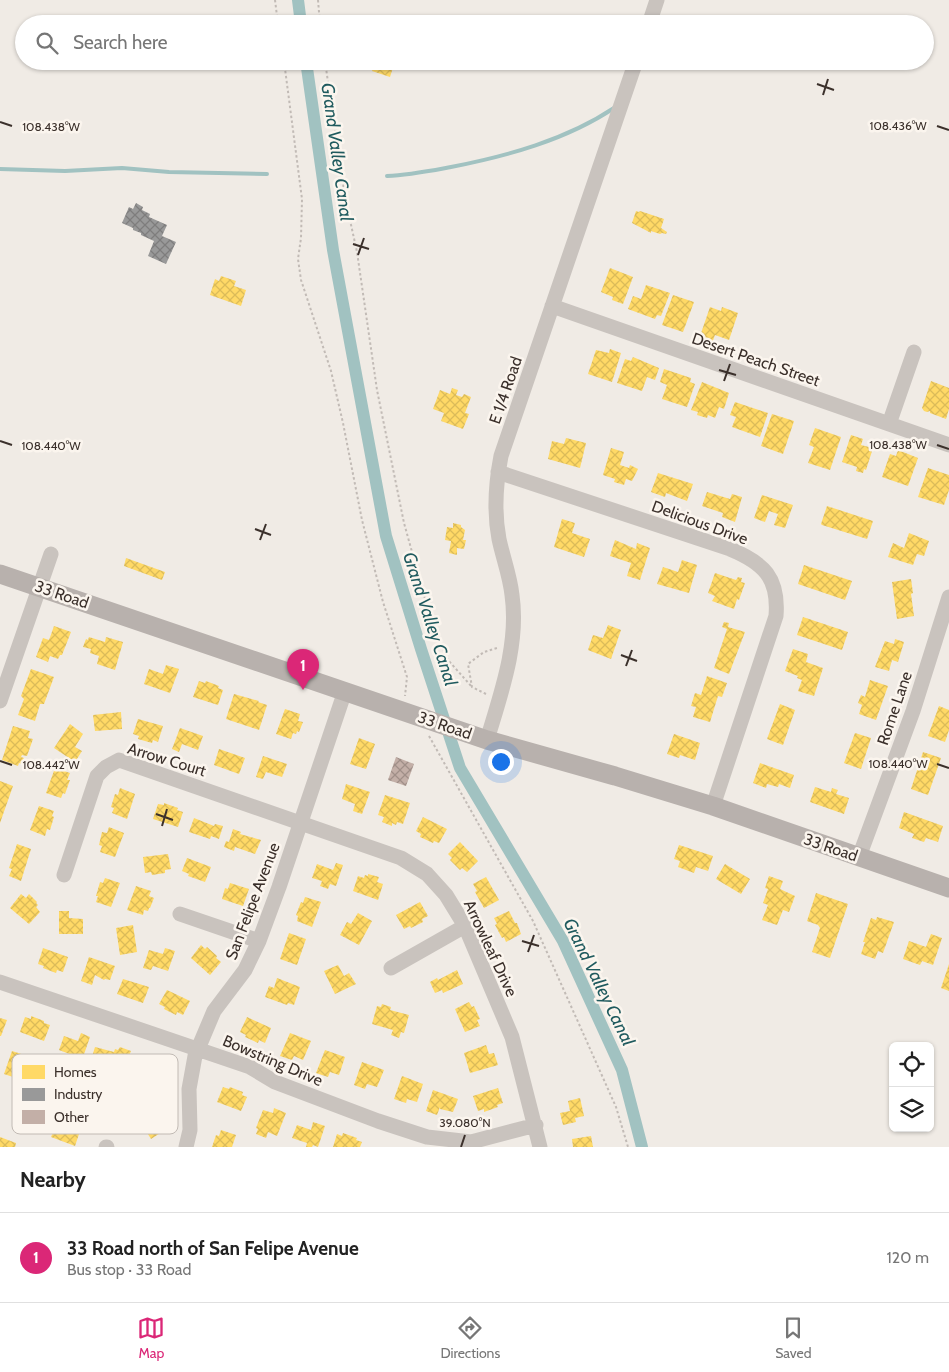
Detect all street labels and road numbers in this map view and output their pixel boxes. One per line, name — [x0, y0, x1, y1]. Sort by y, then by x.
street label: Desert Peach Street — [689, 329, 823, 390]
street label: E 1/4 Road — [485, 354, 526, 426]
street label: Delicious Drive — [649, 496, 750, 549]
street label: 33 Road — [32, 576, 91, 613]
street label: Rome Lane — [873, 669, 916, 748]
street label: 33 Road — [415, 707, 474, 744]
street label: Arrow Court — [125, 739, 209, 781]
street label: 33 Road — [801, 829, 860, 866]
street label: San Felipe Avenue — [221, 840, 284, 962]
street label: Arrowleaf Drive — [460, 897, 521, 1000]
street label: Bowstring Drive — [220, 1031, 326, 1090]

